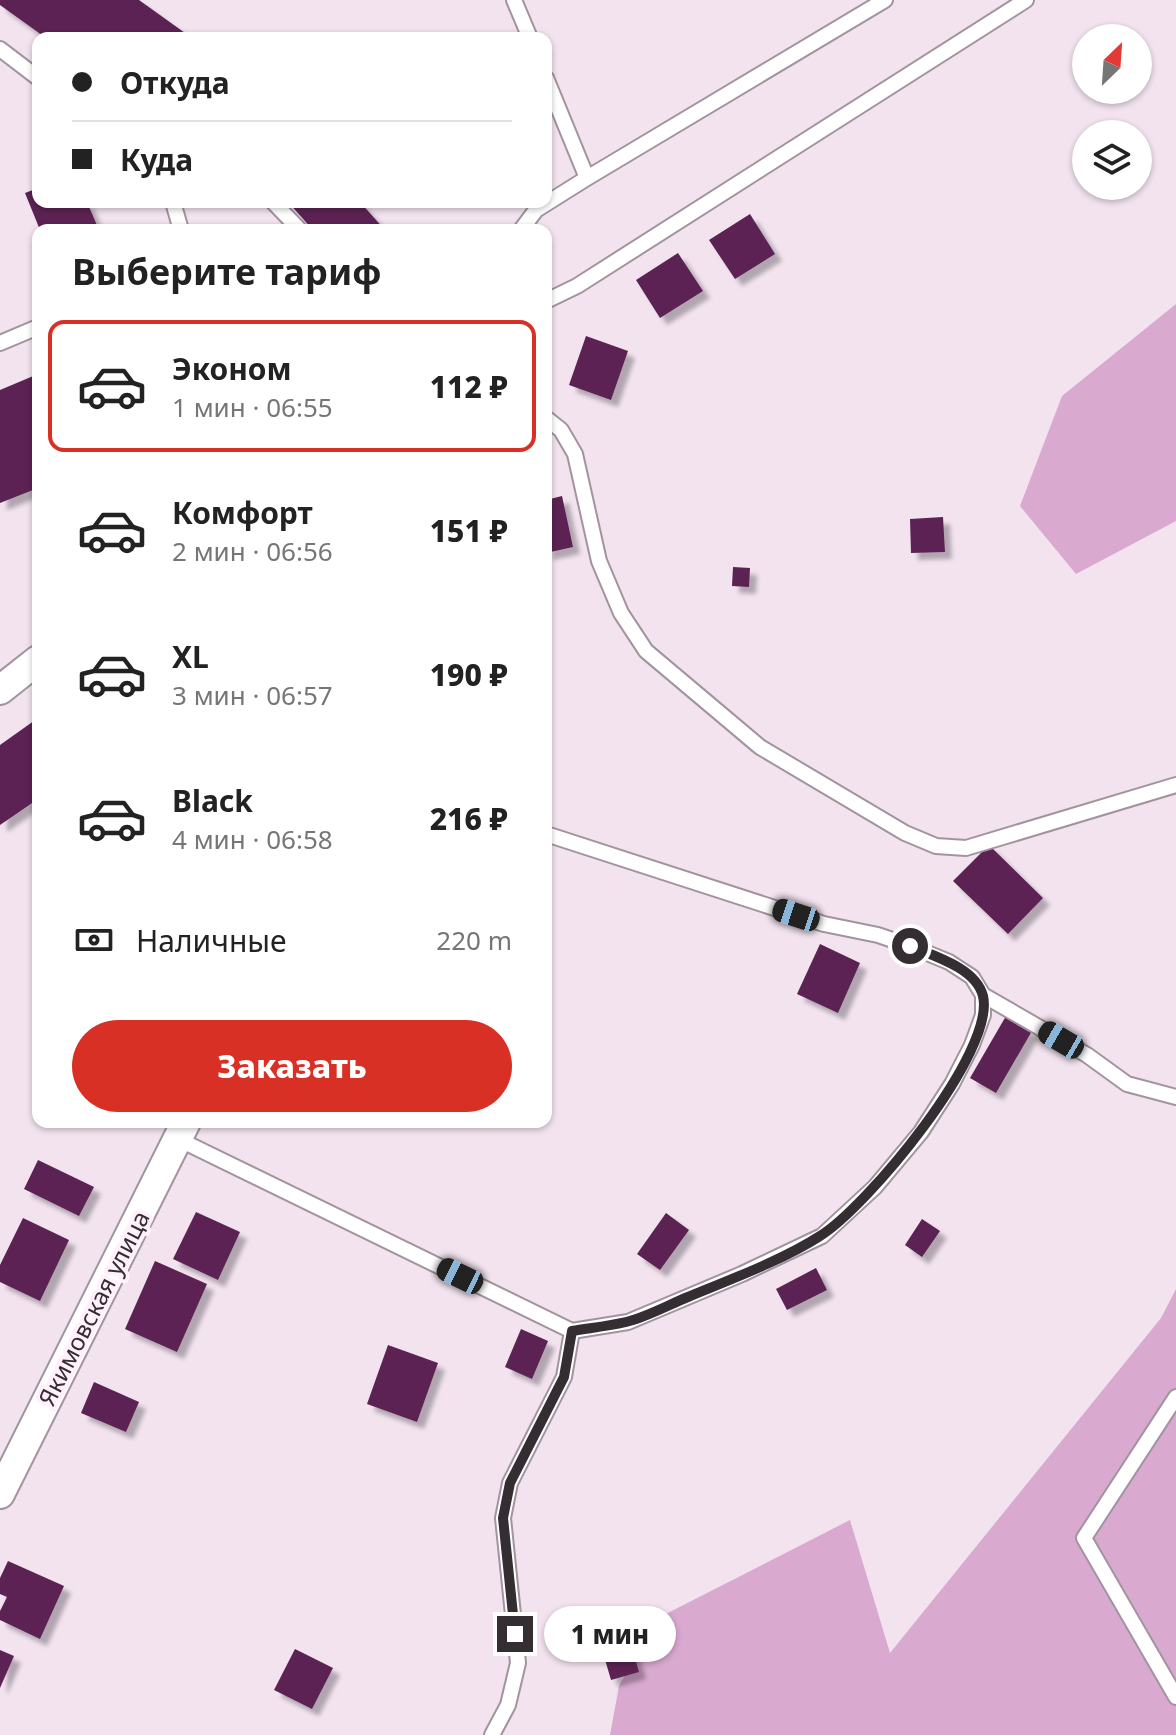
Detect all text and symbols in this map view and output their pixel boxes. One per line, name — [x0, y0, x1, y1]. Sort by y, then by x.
north arrow — [1072, 24, 1152, 104]
map controls — [1072, 24, 1152, 200]
text: Откуда — [120, 62, 230, 103]
button: layers — [1072, 120, 1152, 200]
text: Куда — [120, 139, 193, 180]
text: Выберите тариф — [72, 247, 381, 296]
text: Эконом — [172, 348, 292, 389]
icon: car — [76, 350, 148, 422]
text: 112 ₽ — [430, 366, 508, 407]
text: 1 мин · 06:55 — [172, 389, 333, 425]
text: Комфорт — [172, 492, 313, 533]
icon: car — [76, 494, 148, 566]
text: 151 ₽ — [430, 510, 508, 551]
text: 2 мин · 06:56 — [172, 533, 333, 569]
text: XL — [172, 636, 209, 677]
icon: car — [76, 638, 148, 710]
text: 190 ₽ — [430, 654, 508, 695]
text: 3 мин · 06:57 — [172, 677, 333, 713]
text: Black — [172, 780, 253, 821]
icon: car — [76, 782, 148, 854]
text: 216 ₽ — [430, 798, 508, 839]
text: 4 мин · 06:58 — [172, 821, 333, 857]
car — [769, 896, 823, 934]
icon: cash — [72, 918, 116, 962]
text: Наличные — [136, 920, 287, 961]
text: 220 m — [436, 922, 512, 958]
route start — [892, 928, 928, 964]
car — [1034, 1018, 1088, 1062]
button: Заказать — [72, 1020, 512, 1112]
street label: Якимовская улица — [30, 1205, 156, 1411]
car — [433, 1255, 487, 1297]
callout: 1 мин — [543, 1606, 675, 1662]
route end — [497, 1616, 533, 1652]
text: 1 мин — [571, 1616, 649, 1652]

